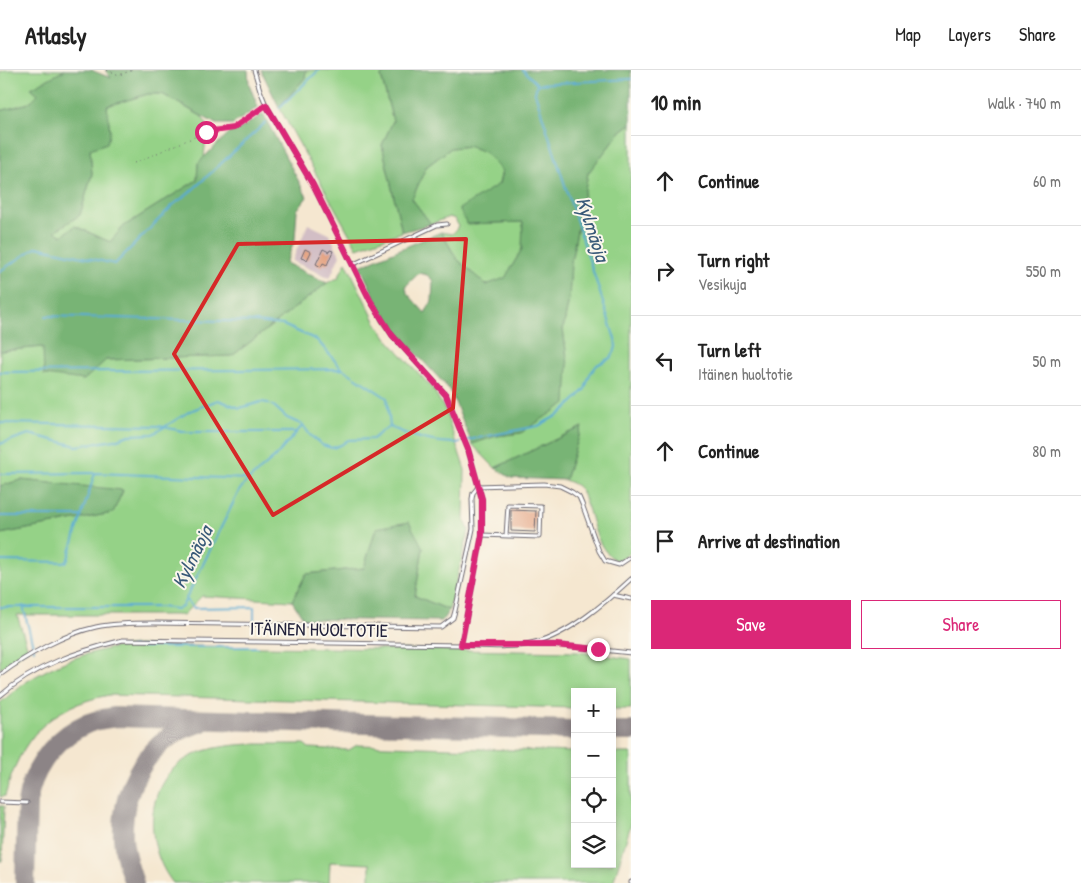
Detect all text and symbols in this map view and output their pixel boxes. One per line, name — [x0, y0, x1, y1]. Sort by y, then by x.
text: Atlasly — [25, 19, 87, 51]
text: Map — [895, 22, 921, 47]
text: Layers — [949, 22, 991, 47]
text: Share — [1019, 22, 1056, 47]
text: 10 min — [651, 88, 701, 117]
text: Walk · 740 m — [988, 92, 1061, 114]
route start — [195, 121, 218, 144]
icon: ahead — [651, 167, 679, 195]
text: Continue — [698, 168, 759, 194]
text: 60 m — [1033, 170, 1061, 192]
water label: Kylmäoja — [569, 193, 617, 267]
text: Turn right — [698, 247, 769, 273]
icon: right — [651, 257, 679, 285]
text: 550 m — [1026, 260, 1061, 282]
text: Vesikuja — [698, 273, 746, 295]
text: Turn left — [698, 337, 761, 363]
icon: left — [651, 347, 679, 375]
text: 50 m — [1033, 350, 1061, 372]
text: Itäinen huoltotie — [698, 363, 793, 385]
icon: ahead — [651, 437, 679, 465]
text: Continue — [698, 438, 759, 464]
text: 80 m — [1032, 440, 1061, 462]
water label: Kylmäoja — [165, 519, 220, 593]
icon: arrive — [651, 527, 679, 555]
text: Arrive at destination — [698, 528, 840, 554]
button: Save — [651, 600, 851, 649]
button: Share — [861, 600, 1061, 649]
street label: ITÄINEN HUOLTOTIE — [250, 615, 389, 643]
route end — [587, 638, 610, 661]
map controls — [571, 688, 616, 868]
button: + — [571, 688, 616, 733]
button: − — [571, 733, 616, 778]
button: locate — [571, 778, 616, 823]
button: layers — [571, 823, 616, 868]

